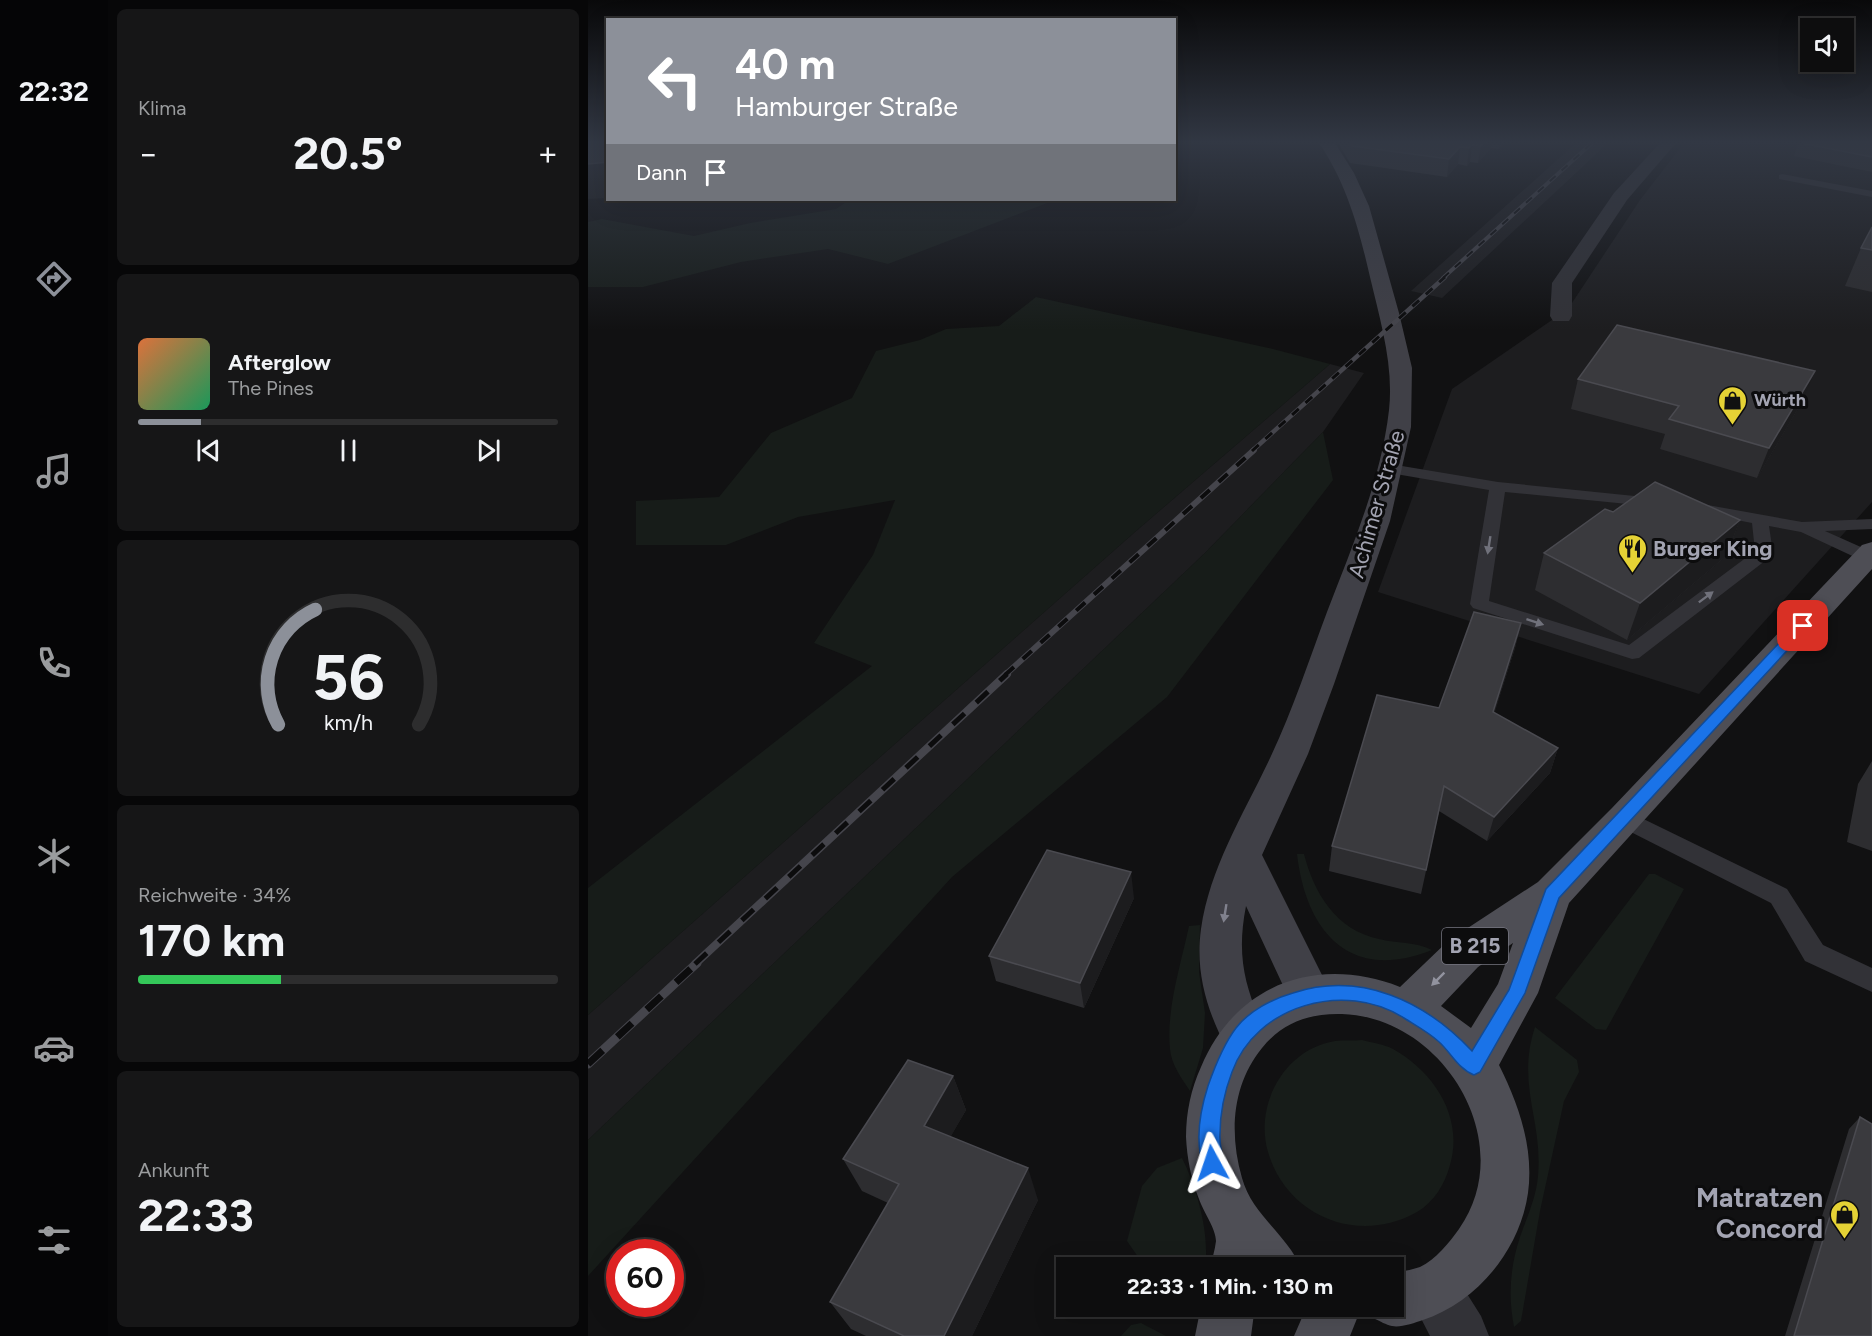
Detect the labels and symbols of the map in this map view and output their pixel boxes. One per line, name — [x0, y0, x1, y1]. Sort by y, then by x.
shop icon: Würth — [1717, 384, 1749, 426]
place label: Würth — [1754, 389, 1806, 411]
street label: Achimer Straße — [1342, 427, 1410, 581]
restaurant icon: Burger King — [1616, 532, 1648, 574]
place label: Burger King — [1653, 535, 1772, 562]
one-way arrow — [1484, 536, 1493, 555]
one-way arrow — [1699, 591, 1714, 603]
pin — [1777, 600, 1828, 651]
one-way arrow — [1526, 618, 1544, 627]
one-way arrow — [1221, 903, 1230, 922]
road number: B 215 — [1442, 928, 1508, 964]
one-way arrow — [1431, 972, 1445, 986]
position arrow — [1180, 1131, 1244, 1195]
place label: Matratzen Concord — [1696, 1181, 1823, 1245]
shop icon: Matratzen Concord — [1828, 1198, 1860, 1240]
speed limit sign: 60 — [606, 1239, 684, 1317]

